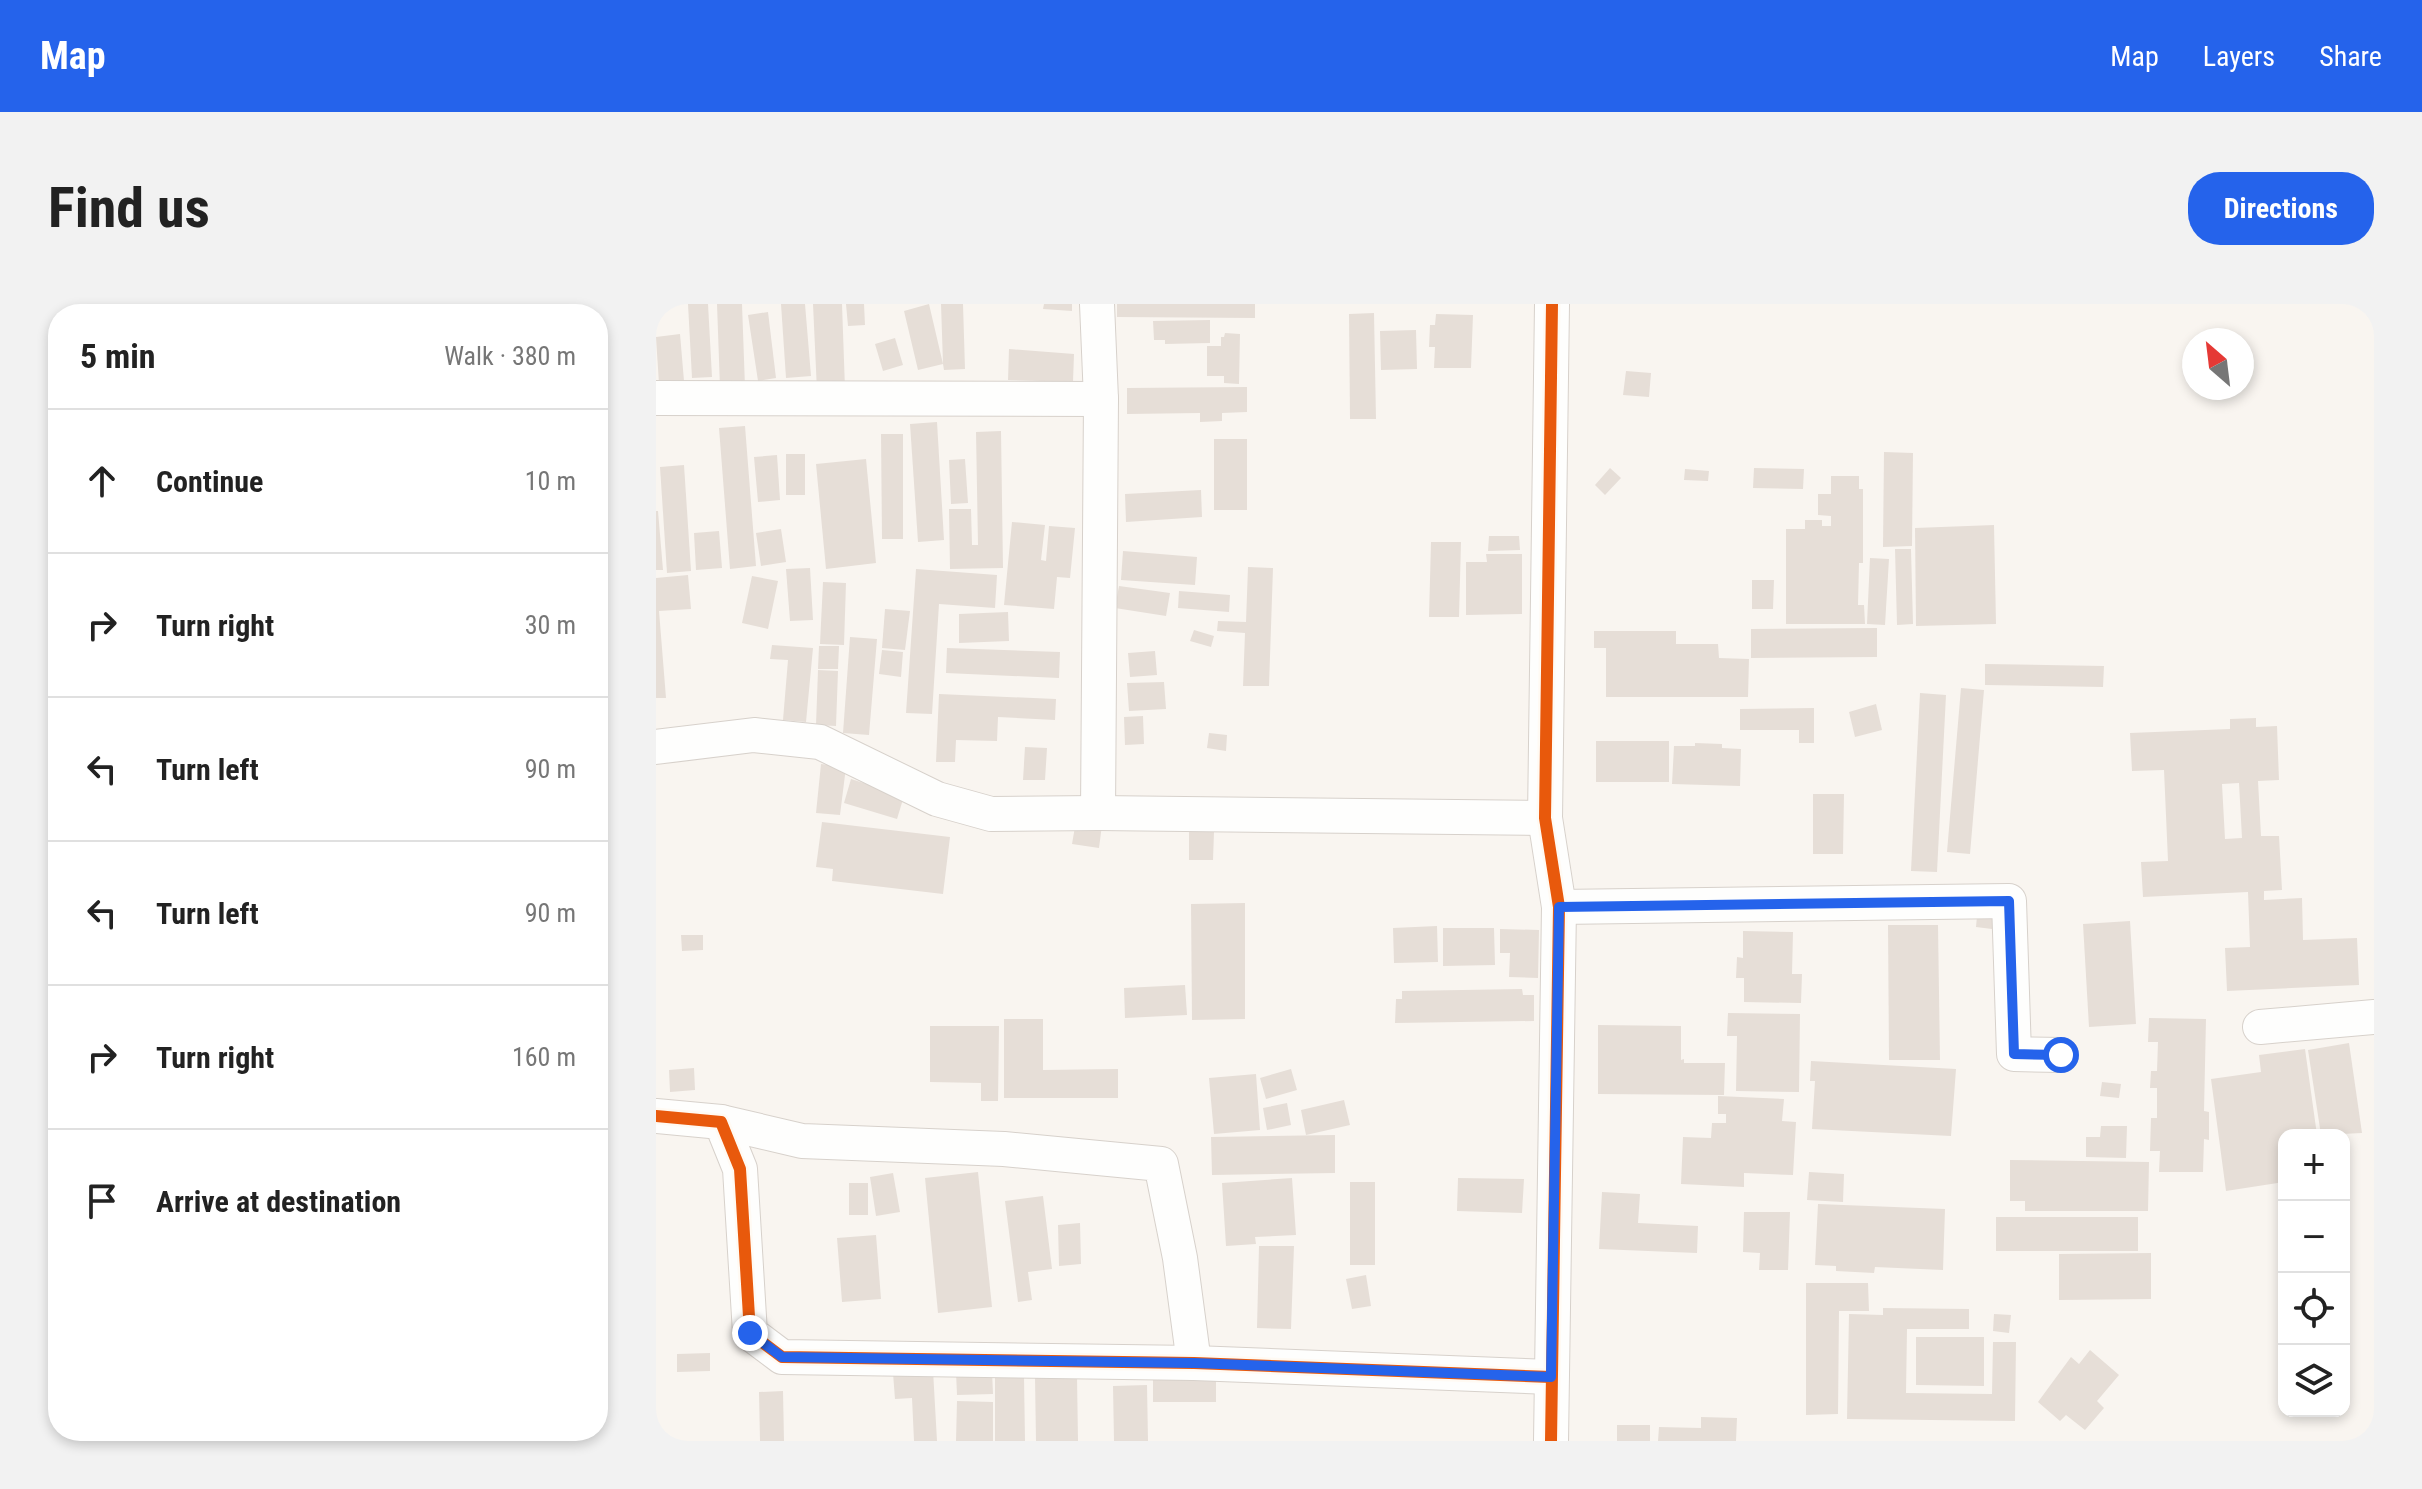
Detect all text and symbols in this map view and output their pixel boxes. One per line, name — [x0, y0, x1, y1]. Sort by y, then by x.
text: Map — [40, 34, 106, 78]
text: Map — [2110, 40, 2159, 73]
text: Layers — [2203, 40, 2275, 73]
text: Share — [2319, 40, 2382, 73]
button: Directions — [2188, 172, 2374, 245]
text: Find us — [48, 175, 210, 241]
north arrow — [2182, 328, 2254, 400]
text: 5 min — [80, 336, 156, 376]
text: Walk · 380 m — [444, 341, 576, 371]
icon: ahead — [80, 459, 124, 503]
text: Continue — [156, 464, 263, 499]
text: 10 m — [525, 466, 576, 496]
icon: right — [80, 603, 124, 647]
text: Turn right — [156, 608, 274, 643]
text: 30 m — [525, 610, 576, 640]
icon: left — [80, 747, 124, 791]
text: Turn left — [156, 752, 259, 787]
text: 90 m — [525, 754, 576, 784]
icon: left — [80, 891, 124, 935]
text: Turn left — [156, 896, 259, 931]
text: 90 m — [525, 898, 576, 928]
icon: right — [80, 1035, 124, 1079]
route start — [2043, 1037, 2079, 1073]
text: Turn right — [156, 1040, 274, 1075]
text: 160 m — [512, 1042, 576, 1072]
map controls — [2278, 1129, 2350, 1417]
button: + — [2278, 1129, 2350, 1201]
icon: arrive — [80, 1179, 124, 1223]
text: Arrive at destination — [156, 1184, 401, 1219]
button: − — [2278, 1201, 2350, 1273]
button: locate — [2278, 1273, 2350, 1345]
route end — [732, 1315, 768, 1351]
button: layers — [2278, 1345, 2350, 1417]

